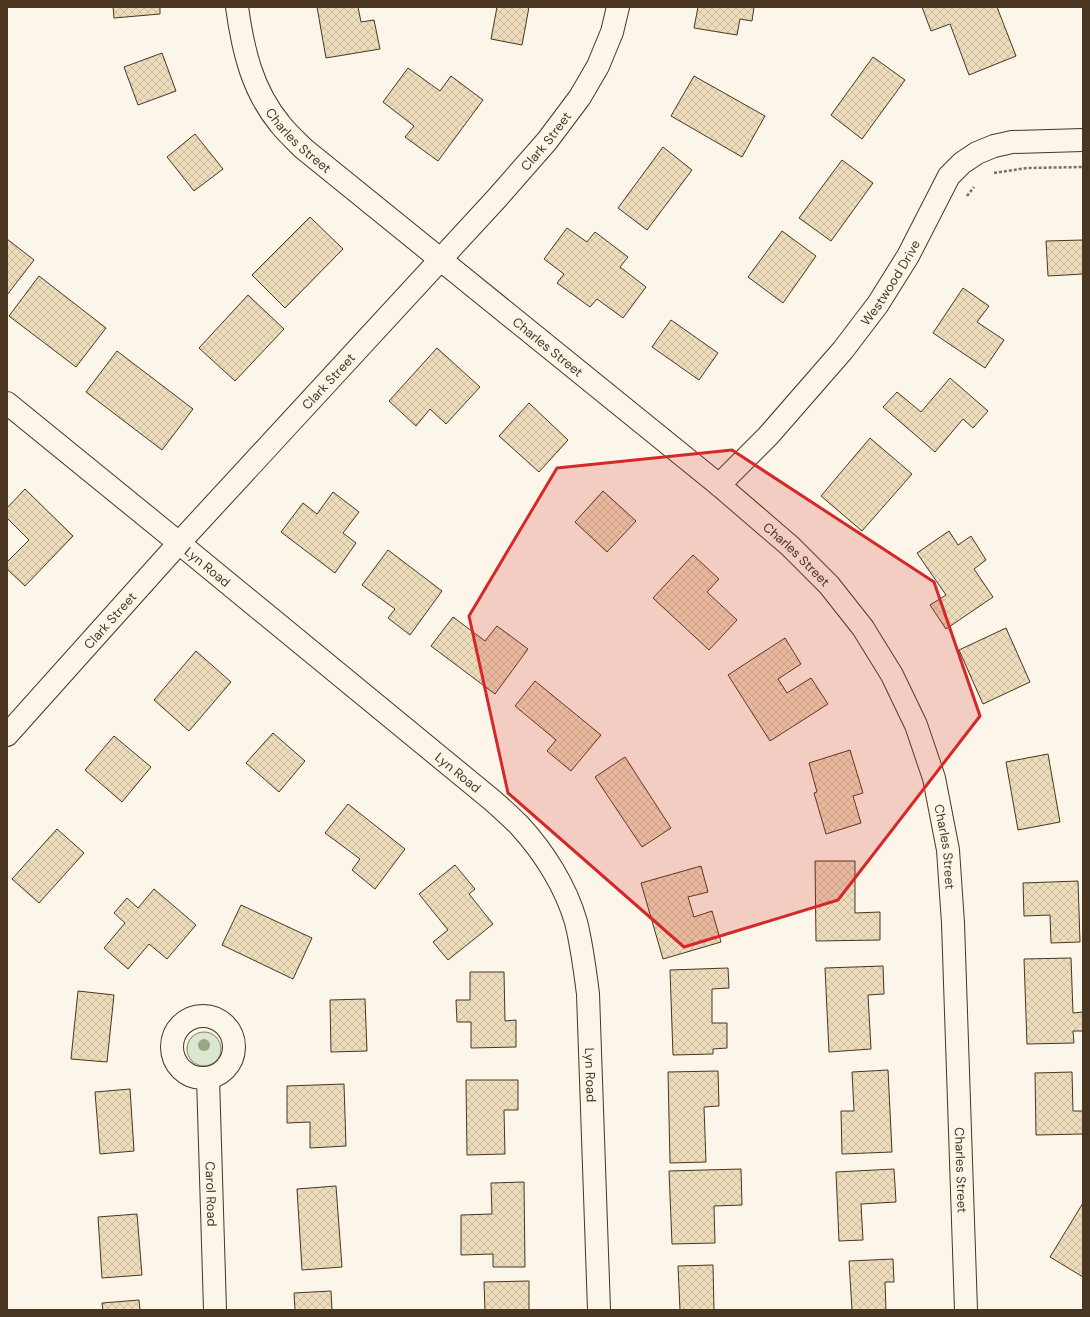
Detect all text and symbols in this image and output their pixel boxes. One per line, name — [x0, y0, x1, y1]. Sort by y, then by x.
street label: Charles Street — [262, 104, 335, 176]
street label: Clark Street — [517, 108, 575, 174]
street label: Westwood Drive — [857, 237, 923, 329]
street label: Charles Street — [509, 313, 587, 380]
street label: Clark Street — [298, 349, 359, 413]
street label: Charles Street — [760, 518, 834, 590]
street label: Lyn Road — [181, 543, 234, 590]
street label: Clark Street — [80, 588, 140, 652]
street label: Lyn Road — [432, 748, 485, 796]
street label: Charles Street — [931, 803, 959, 890]
street label: Lyn Road — [581, 1047, 600, 1102]
street label: Charles Street — [951, 1127, 971, 1213]
street label: Carol Road — [202, 1161, 221, 1227]

